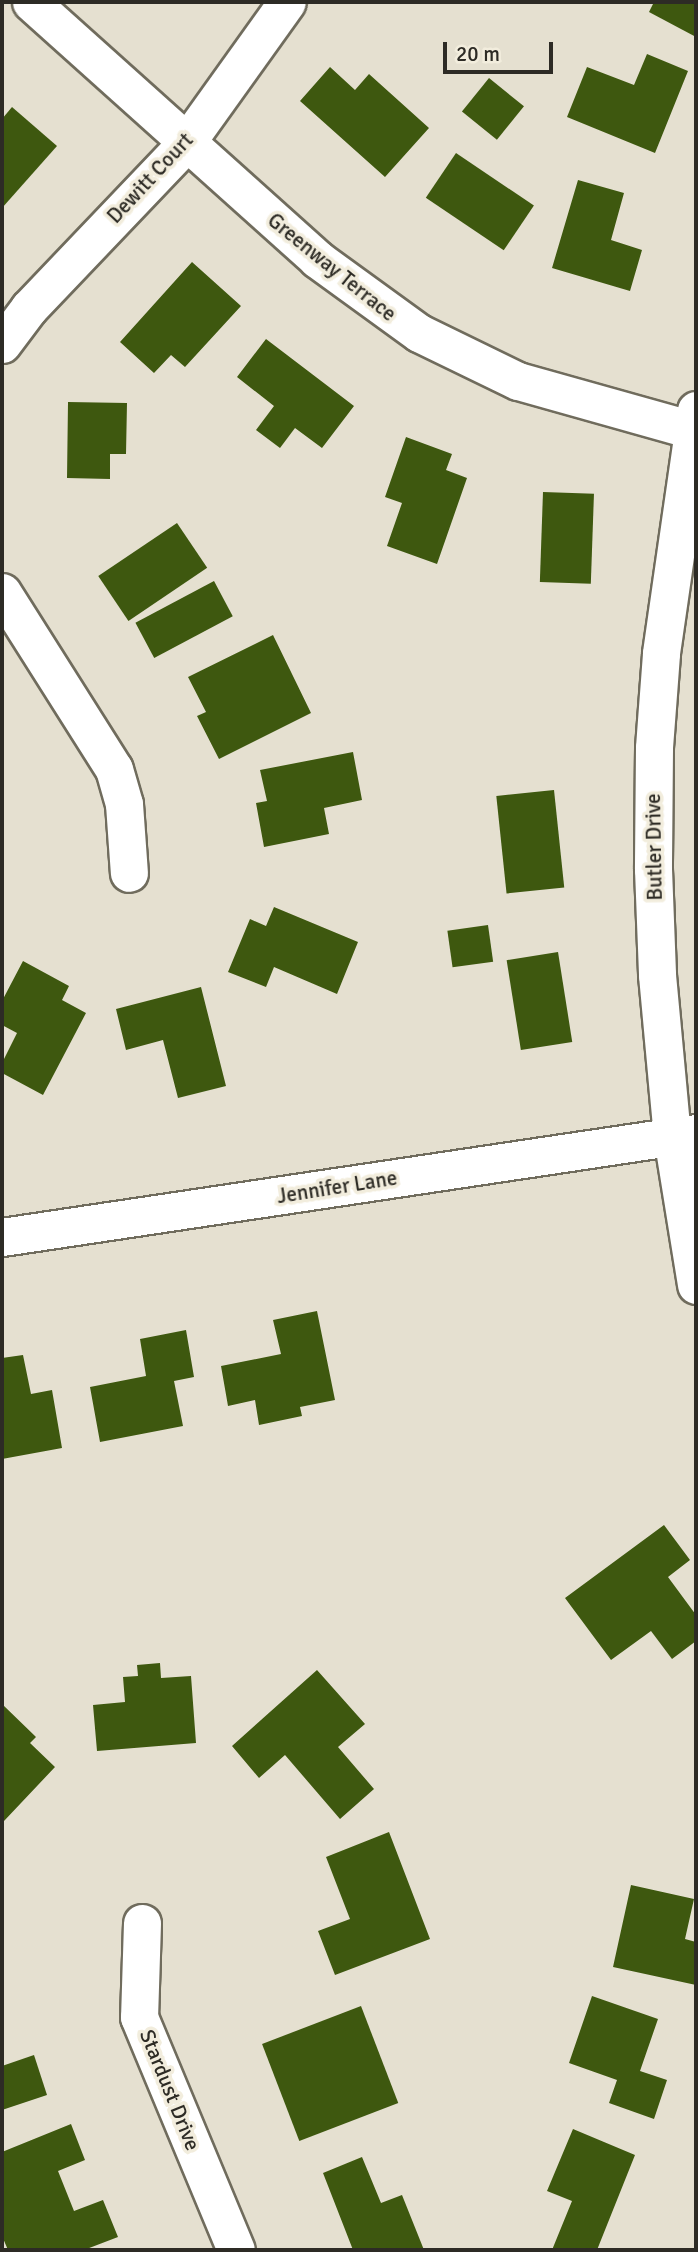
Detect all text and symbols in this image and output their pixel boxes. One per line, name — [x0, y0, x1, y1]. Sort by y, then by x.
scale bar — [446, 28, 556, 72]
text: 20 m — [456, 41, 500, 67]
street label: Dewitt Court — [102, 127, 198, 229]
street label: Greenway Terrace — [263, 207, 401, 327]
street label: Butler Drive — [640, 793, 668, 901]
street label: Jennifer Lane — [275, 1165, 399, 1209]
street label: Stardust Drive — [134, 2026, 206, 2154]

